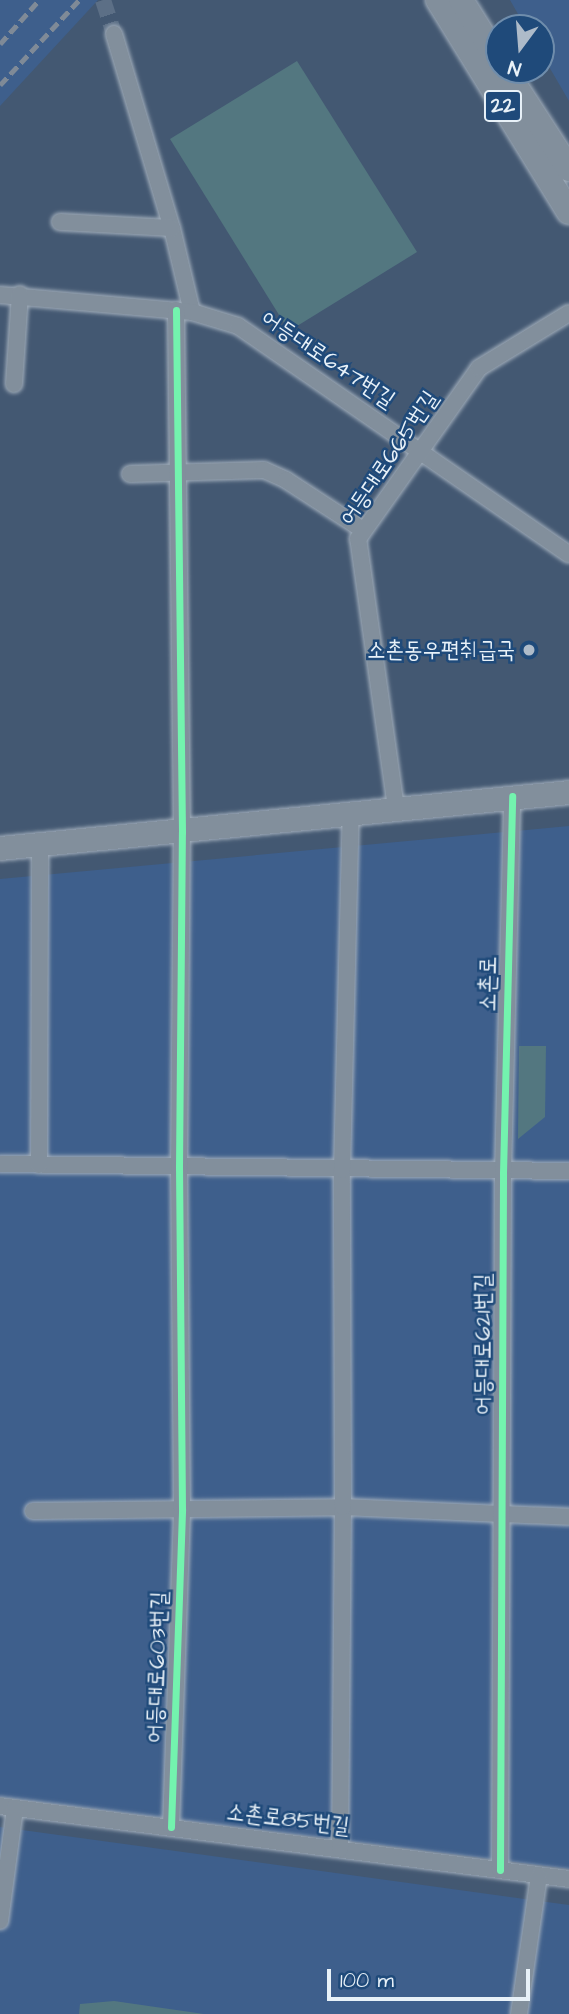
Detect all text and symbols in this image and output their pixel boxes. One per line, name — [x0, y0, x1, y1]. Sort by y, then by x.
north arrow — [485, 14, 555, 84]
text: N — [505, 53, 524, 82]
road number: 22 — [484, 88, 522, 124]
street label: 어등대로647번길 — [256, 304, 400, 414]
street label: 어등대로665번길 — [334, 386, 444, 530]
place label: 소촌동우편취급국 — [367, 636, 515, 664]
marker: 소촌동우편취급국 — [521, 642, 537, 658]
street label: 소촌로 — [474, 956, 502, 1012]
street label: 어등대로621번길 — [469, 1273, 497, 1415]
street label: 어등대로603번길 — [141, 1591, 173, 1743]
street label: 소촌로85번길 — [225, 1798, 351, 1840]
scale bar — [331, 1954, 534, 1998]
text: 100 m — [340, 1966, 394, 1995]

